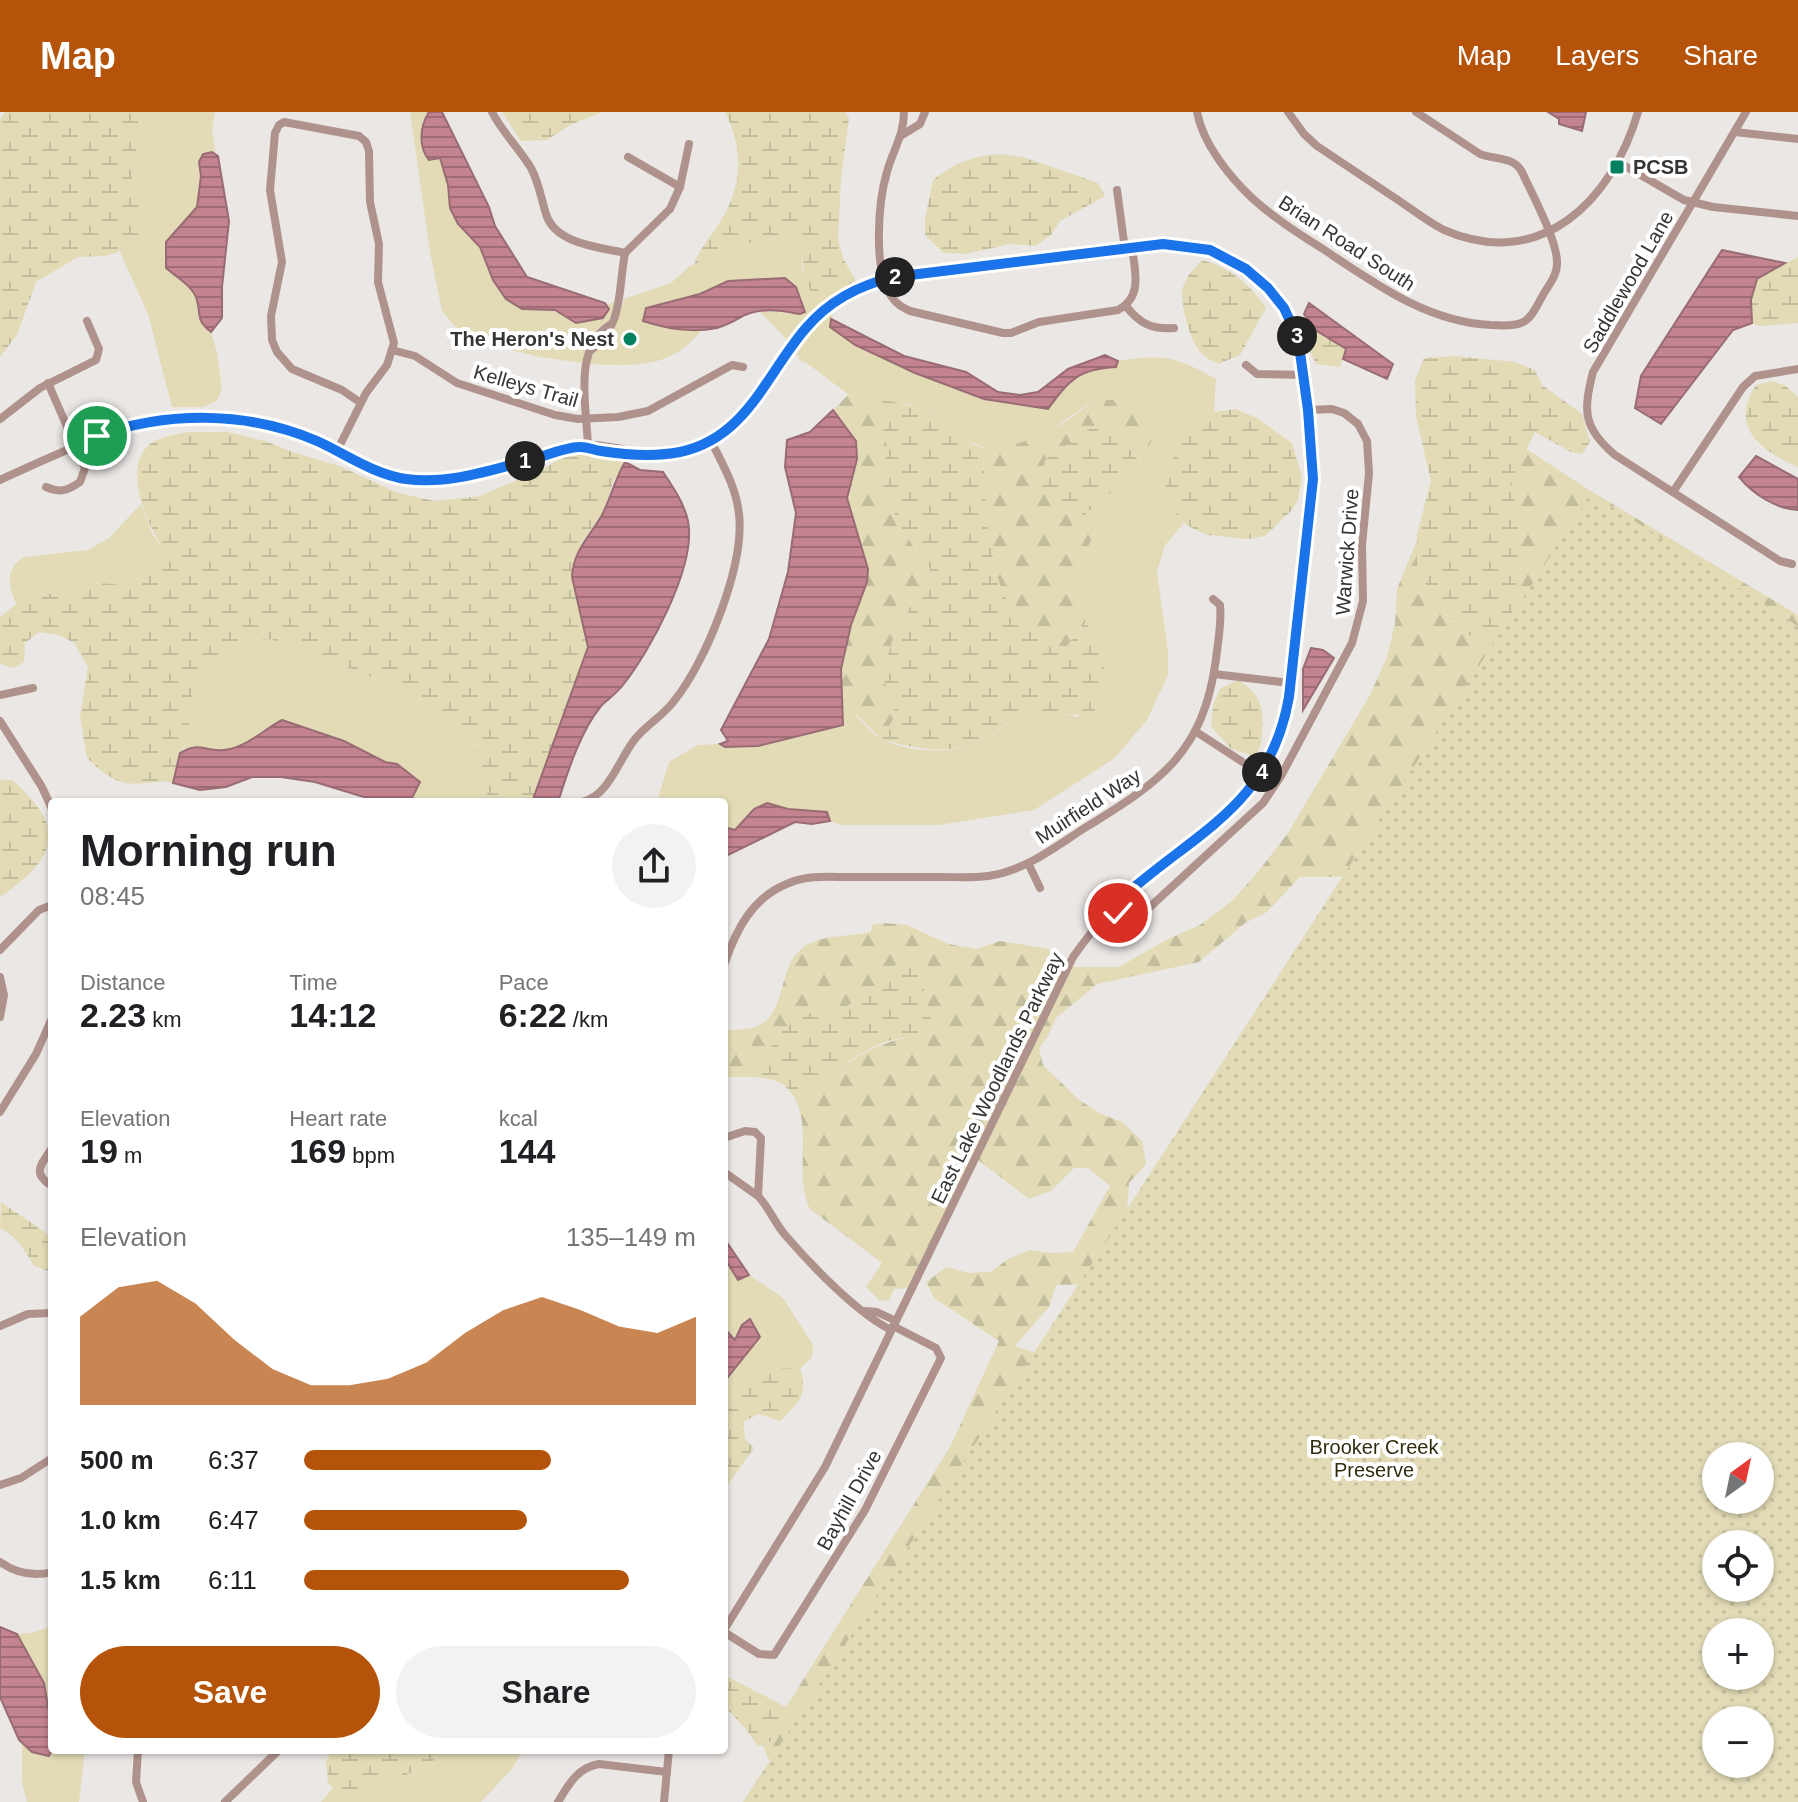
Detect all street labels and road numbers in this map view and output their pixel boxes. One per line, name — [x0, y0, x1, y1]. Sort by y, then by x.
street label: Brian Road South — [1275, 191, 1419, 295]
street label: Saddlewood Lane — [1578, 207, 1678, 357]
street label: Kelleys Trail — [471, 361, 581, 411]
street label: Warwick Drive — [1332, 488, 1362, 616]
street label: Muirfield Way — [1032, 764, 1144, 848]
street label: East Lake Woodlands Parkway — [927, 949, 1067, 1207]
street label: Bayhill Drive — [812, 1446, 886, 1554]

